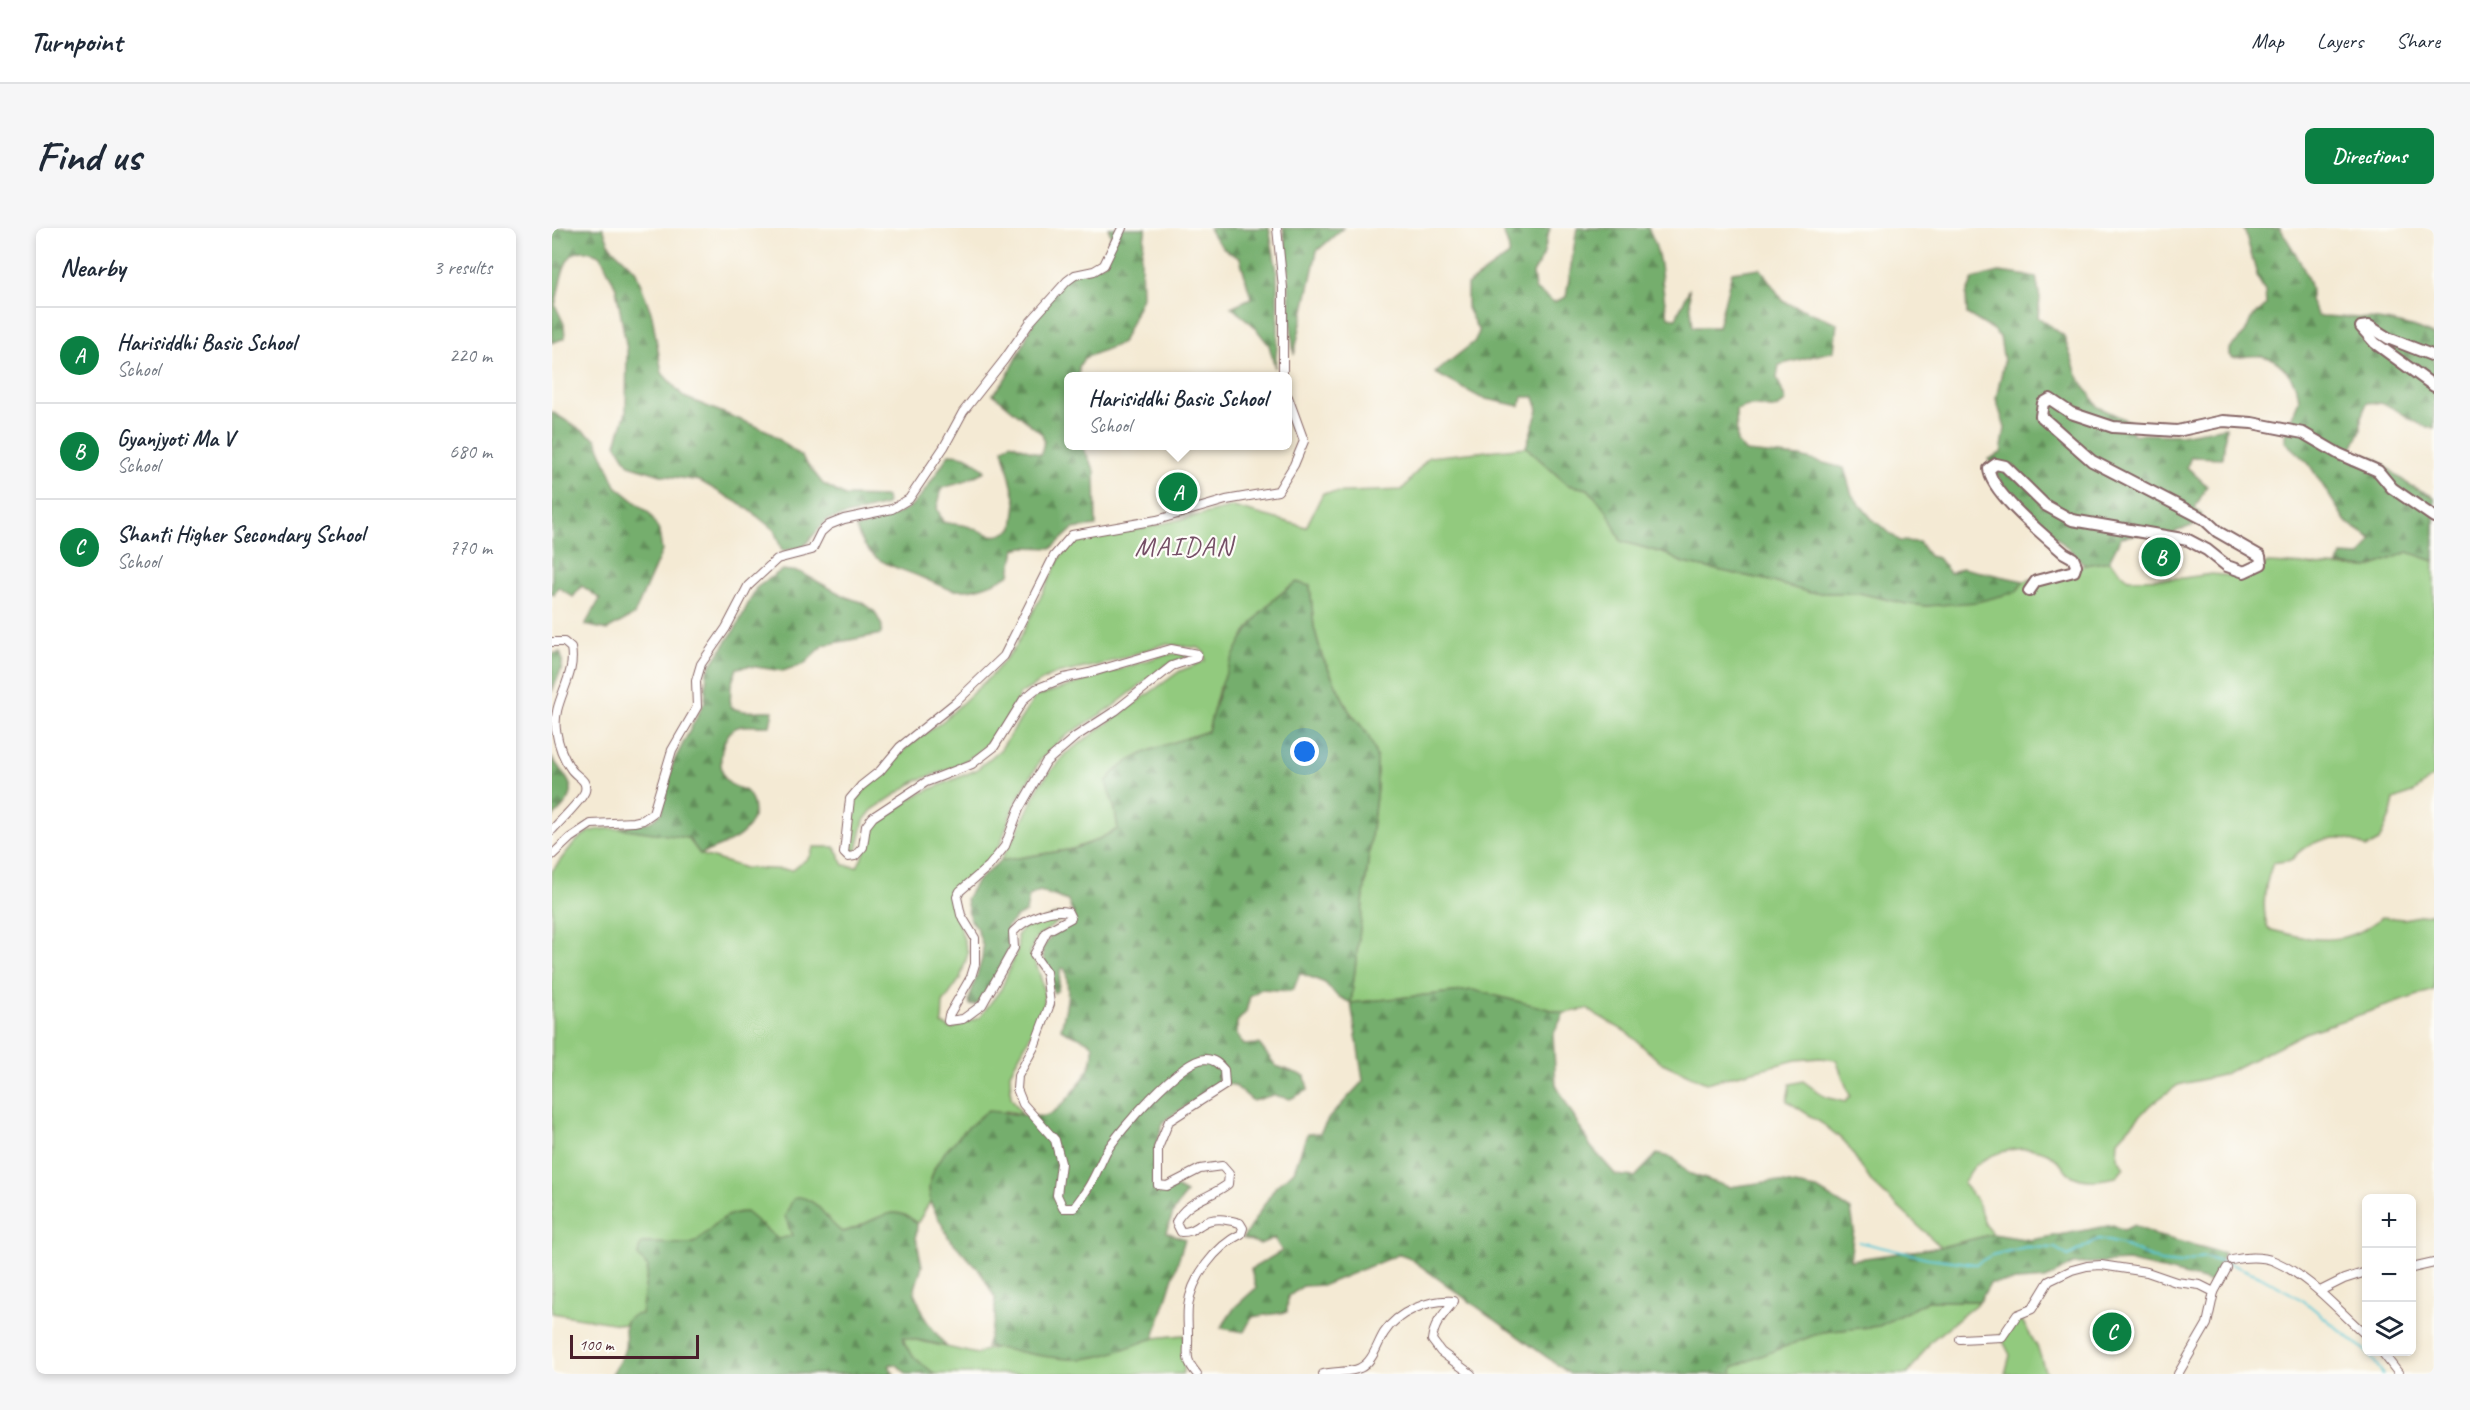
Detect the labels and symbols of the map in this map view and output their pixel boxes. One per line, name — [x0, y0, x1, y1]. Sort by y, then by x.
pin: A — [1158, 470, 1198, 514]
district label: MAIDAN — [1135, 529, 1236, 563]
pin: B — [2142, 534, 2180, 580]
your location — [1290, 737, 1319, 766]
pin: C — [2092, 1310, 2132, 1354]
scale bar — [570, 1332, 699, 1360]

